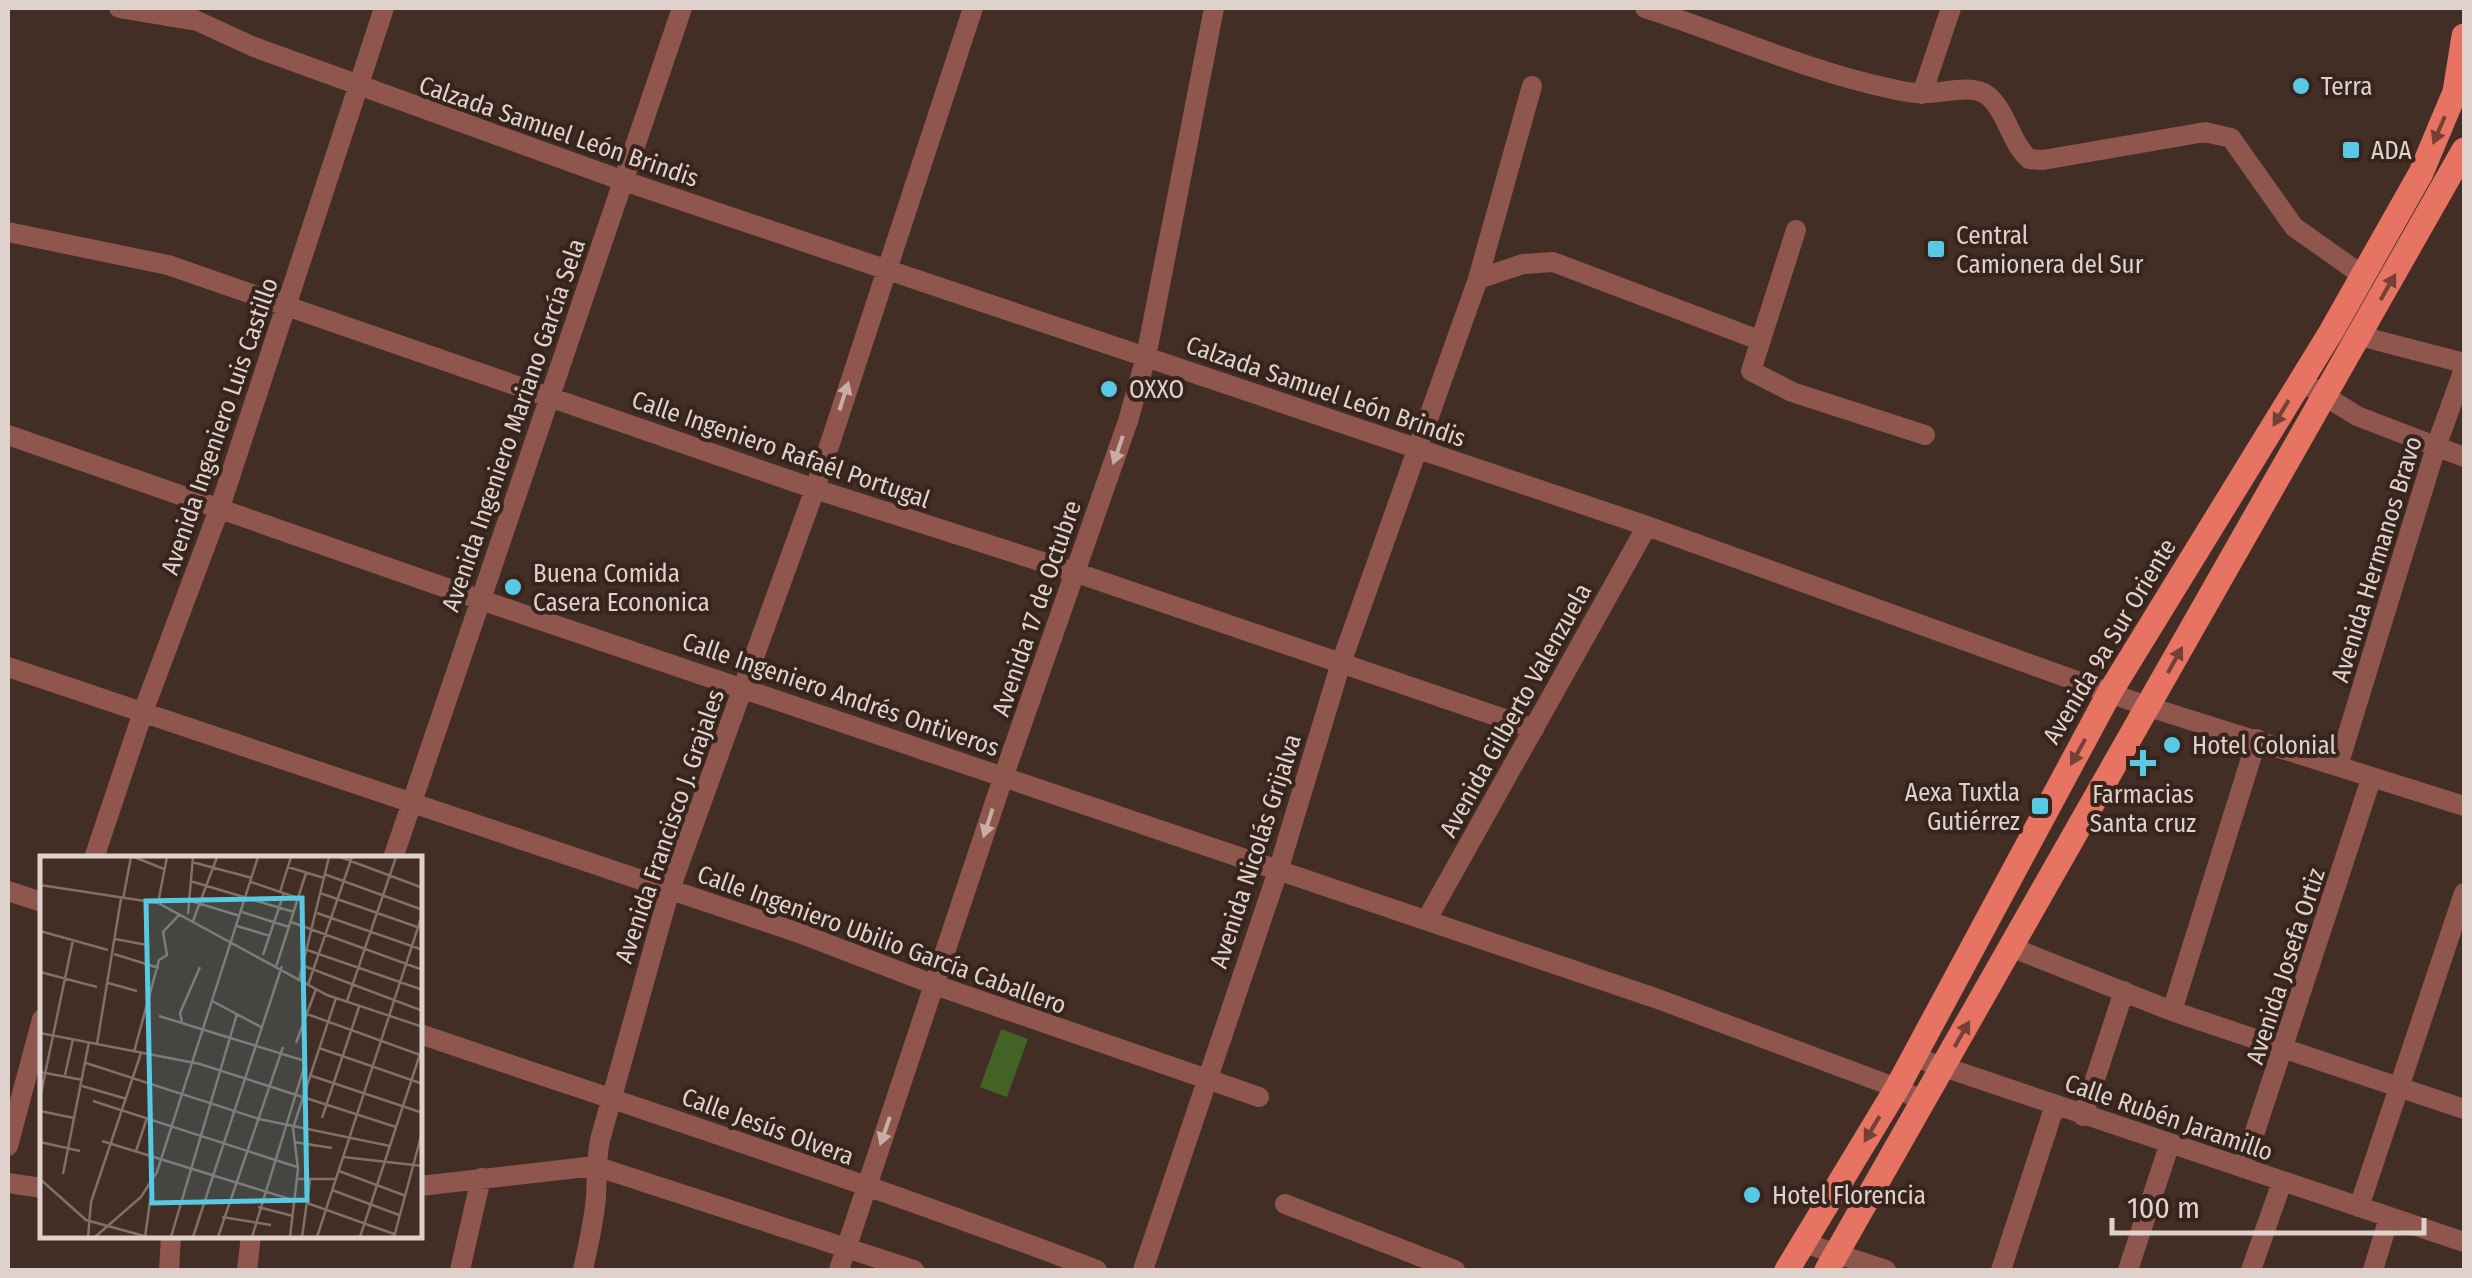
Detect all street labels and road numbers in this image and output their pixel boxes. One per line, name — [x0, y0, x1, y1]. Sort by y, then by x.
street label: Calzada Samuel León Brindis — [415, 70, 702, 194]
street label: Avenida Ingeniero Mariano García Sela — [436, 235, 592, 616]
street label: Avenida Ingeniero Luis Castillo — [155, 274, 285, 579]
street label: Calzada Samuel León Brindis — [1182, 330, 1469, 454]
street label: Calle Ingeniero Rafaél Portugal — [628, 385, 934, 515]
street label: Avenida Hermanos Bravo — [2325, 433, 2429, 686]
street label: Avenida 17 de Octubre — [986, 496, 1088, 720]
street label: Avenida 9a Sur Oriente — [2037, 533, 2183, 750]
street label: Avenida Gilberto Valenzuela — [1434, 578, 1598, 843]
street label: Calle Ingeniero Andrés Ontiveros — [678, 627, 1003, 763]
street label: Avenida Francisco J. Grajales — [609, 685, 731, 967]
street label: Avenida Nicolás Grijalva — [1204, 730, 1308, 972]
street label: Calle Ingeniero Ubilio García Caballero — [693, 859, 1070, 1021]
street label: Avenida Josefa Ortiz — [2240, 864, 2332, 1068]
street label: Calle Rubén Jaramillo — [2061, 1068, 2277, 1168]
street label: Calle Jesús Olvera — [678, 1082, 858, 1172]

